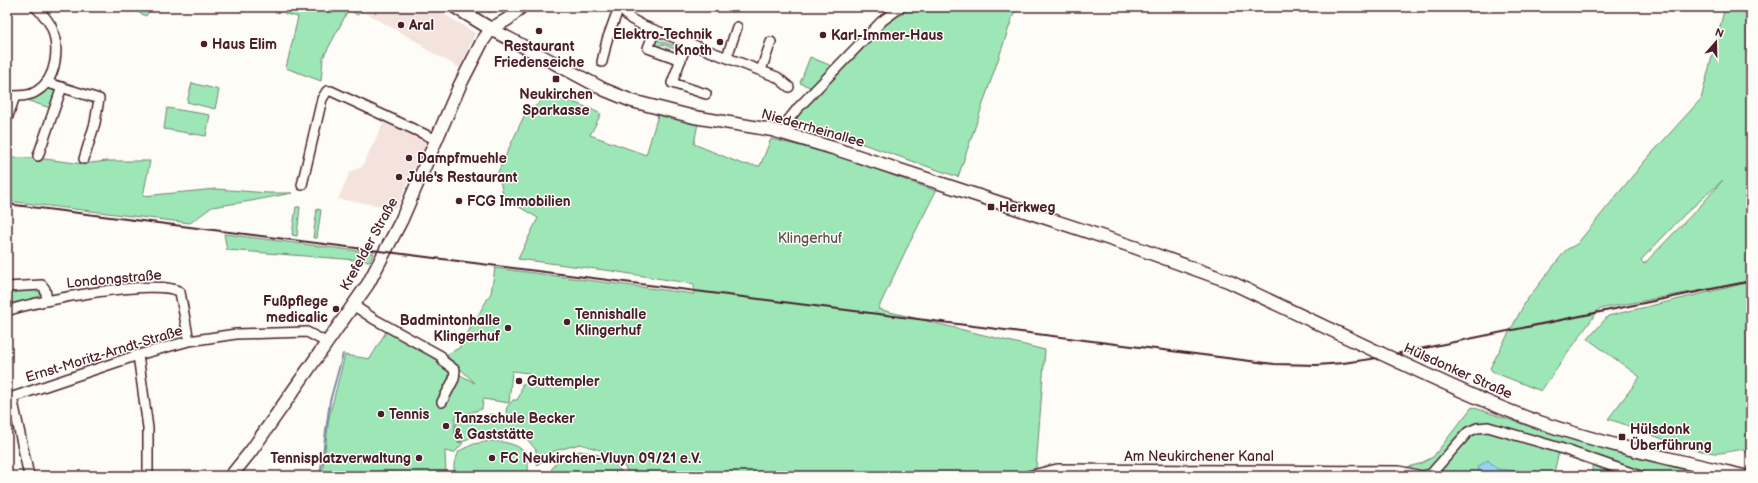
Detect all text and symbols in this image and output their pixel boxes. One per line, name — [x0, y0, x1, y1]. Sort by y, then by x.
place label: Aral — [408, 17, 434, 34]
marker: Aral — [396, 20, 406, 30]
north arrow — [1696, 22, 1736, 62]
marker: Restaurant Friedenseiche — [534, 26, 544, 36]
place label: Elektro-Technik Knoth — [613, 26, 713, 59]
text: N — [1713, 26, 1725, 41]
place label: Karl-Immer-Haus — [831, 27, 943, 44]
marker: Karl-Immer-Haus — [818, 30, 828, 40]
place label: Haus Elim — [212, 36, 277, 53]
marker: Elektro-Technik Knoth — [715, 37, 725, 47]
place label: Restaurant Friedenseiche — [494, 38, 584, 71]
marker: Haus Elim — [199, 39, 209, 49]
marker: Neukirchen Sparkasse — [551, 74, 561, 84]
place label: Neukirchen Sparkasse — [519, 86, 593, 119]
street label: Niederrheinallee — [759, 105, 867, 151]
place label: Dampfmuehle — [417, 150, 507, 167]
marker: Dampfmuehle — [404, 153, 414, 163]
place label: Jule's Restaurant — [407, 169, 518, 186]
marker: Jule's Restaurant — [394, 172, 404, 182]
place label: FCG Immobilien — [467, 193, 571, 210]
street label: Krefelder Straße — [336, 195, 402, 293]
marker: FCG Immobilien — [454, 196, 464, 206]
place label: Herkweg — [999, 199, 1055, 216]
marker: Herkweg — [986, 202, 996, 212]
park label: Klingerhuf — [778, 230, 843, 247]
street label: Londongstraße — [66, 266, 162, 292]
place label: Fußpflege medicalic — [263, 293, 328, 326]
marker: Fußpflege medicalic — [331, 304, 341, 314]
place label: Tennishalle Klingerhuf — [575, 306, 646, 339]
place label: Badmintonhalle Klingerhuf — [400, 312, 501, 345]
marker: Tennishalle Klingerhuf — [562, 317, 572, 327]
street label: Ernst-Moritz-Arndt-Straße — [23, 322, 185, 386]
marker: Badmintonhalle Klingerhuf — [503, 323, 513, 333]
street label: Hülsdonker Straße — [1401, 339, 1515, 403]
place label: Guttempler — [527, 373, 600, 390]
marker: Guttempler — [514, 376, 524, 386]
place label: Tennis — [389, 406, 430, 423]
marker: Tennis — [376, 409, 386, 419]
place label: Tanzschule Becker & Gaststätte — [454, 410, 575, 443]
marker: Tanzschule Becker & Gaststätte — [441, 421, 451, 431]
place label: Hülsdonk Überführung — [1630, 421, 1712, 454]
marker: Hülsdonk Überführung — [1617, 432, 1627, 442]
street label: Am Neukirchener Kanal — [1124, 448, 1274, 465]
place label: Tennisplatzverwaltung — [271, 450, 411, 467]
place label: FC Neukirchen-Vluyn 09/21 e.V. — [500, 450, 701, 467]
marker: Tennisplatzverwaltung — [414, 453, 424, 463]
marker: FC Neukirchen-Vluyn 09/21 e.V. — [487, 453, 497, 463]

